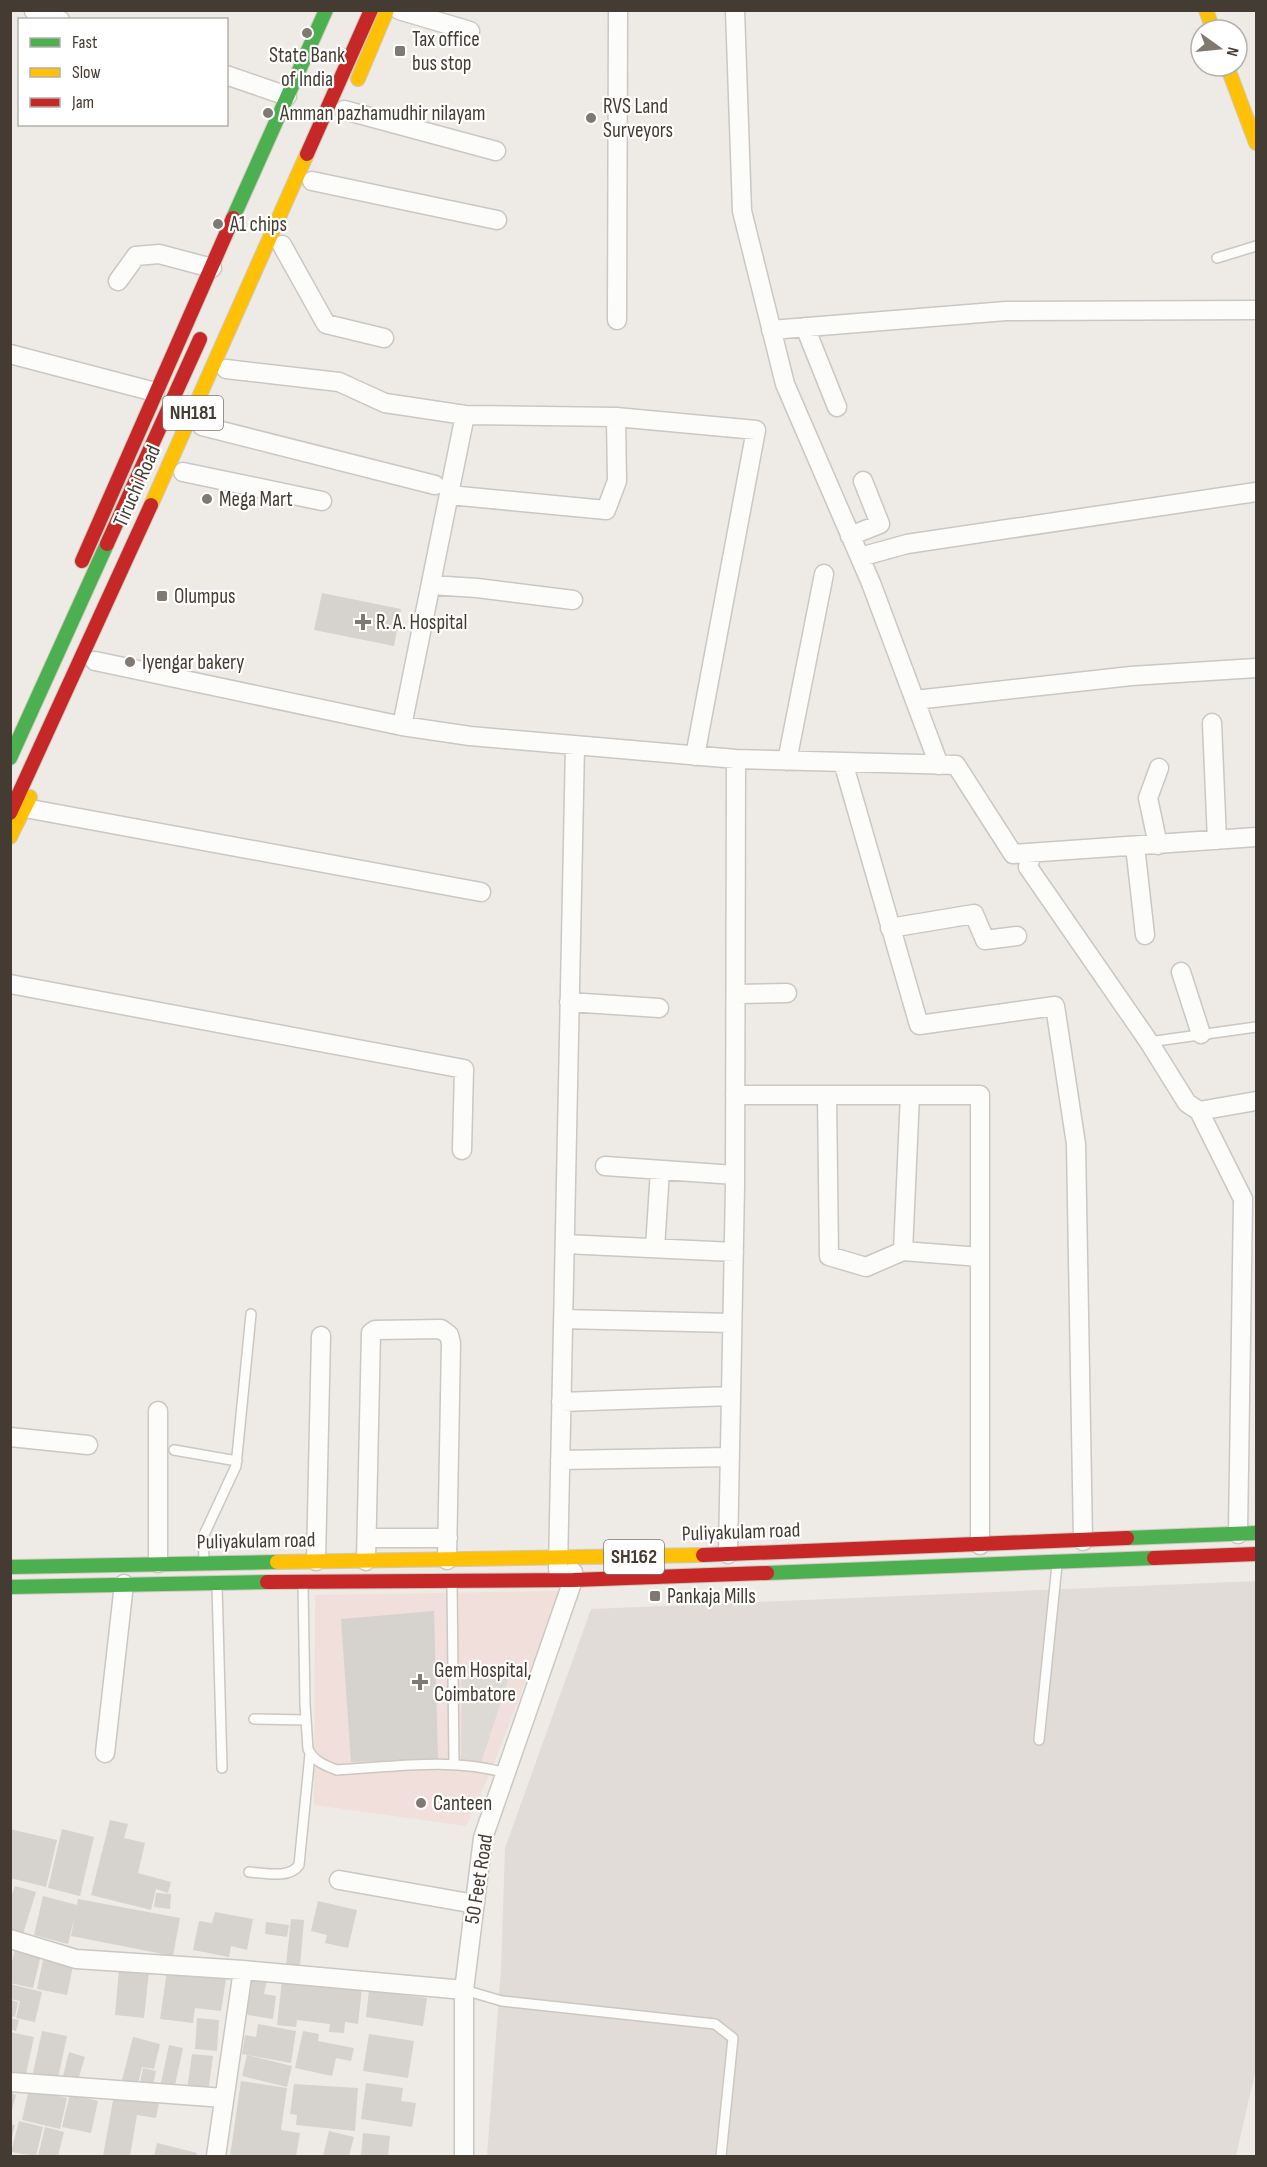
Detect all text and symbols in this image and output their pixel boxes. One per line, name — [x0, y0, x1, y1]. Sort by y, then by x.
legend — [18, 18, 228, 126]
north arrow — [1189, 18, 1249, 78]
marker: State Bank of India — [300, 26, 314, 40]
place label: Tax office bus stop — [412, 27, 480, 76]
text: Fast — [72, 32, 98, 53]
place label: State Bank of India — [269, 43, 345, 92]
marker: Tax office bus stop — [393, 44, 407, 58]
text: N — [1222, 45, 1242, 58]
text: Slow — [72, 62, 101, 83]
text: Jam — [71, 92, 94, 113]
place label: RVS Land Surveyors — [603, 94, 673, 143]
place label: Amman pazhamudhir nilayam — [279, 101, 486, 126]
marker: Amman pazhamudhir nilayam — [261, 106, 275, 120]
marker: RVS Land Surveyors — [584, 111, 598, 125]
place label: A1 chips — [229, 212, 287, 237]
marker: A1 chips — [211, 217, 225, 231]
road number: NH181 — [163, 396, 223, 430]
street label: Tiruchi Road — [108, 441, 166, 531]
place label: Mega Mart — [219, 487, 293, 512]
marker: Mega Mart — [200, 492, 214, 506]
place label: Olumpus — [174, 584, 236, 609]
marker: Olumpus — [155, 589, 169, 603]
place label: R. A. Hospital — [376, 610, 467, 635]
marker: R. A. Hospital — [354, 613, 372, 631]
place label: Iyengar bakery — [142, 650, 244, 675]
marker: Iyengar bakery — [123, 655, 137, 669]
street label: Puliyakulam road — [681, 1517, 801, 1547]
street label: Puliyakulam road — [196, 1527, 316, 1555]
road number: SH162 — [604, 1540, 664, 1574]
place label: Pankaja Mills — [667, 1584, 756, 1609]
marker: Pankaja Mills — [648, 1589, 662, 1603]
place label: Gem Hospital, Coimbatore — [434, 1658, 532, 1707]
marker: Gem Hospital, Coimbatore — [411, 1673, 429, 1691]
place label: Canteen — [433, 1791, 492, 1816]
marker: Canteen — [414, 1796, 428, 1810]
street label: 50 Feet Road — [460, 1832, 498, 1926]

